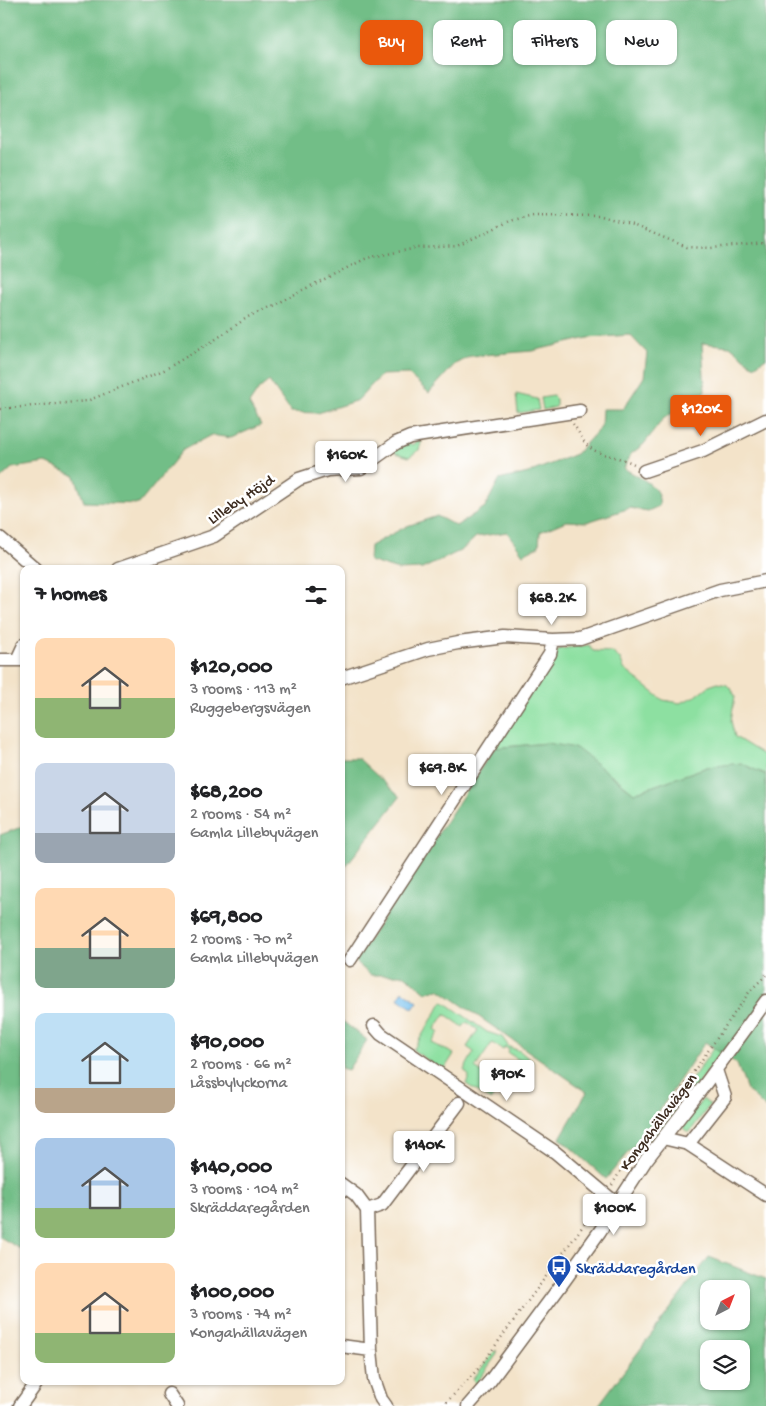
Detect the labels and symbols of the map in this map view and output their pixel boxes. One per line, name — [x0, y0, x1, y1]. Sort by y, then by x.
pin: $120K — [666, 394, 736, 437]
pin: $160K — [311, 440, 381, 483]
street label: Lilleby Höjd — [205, 471, 280, 530]
pin: $68.2K — [511, 584, 593, 626]
pin: $69.8K — [401, 754, 483, 796]
pin: $90K — [477, 1060, 537, 1102]
street label: Kongahällavägen — [617, 1070, 703, 1176]
pin: $140K — [389, 1130, 459, 1173]
pin: $100K — [579, 1194, 649, 1236]
bus stop icon: Skräddaregården — [546, 1254, 572, 1288]
place label: Skräddaregården — [576, 1261, 696, 1280]
north arrow — [700, 1280, 750, 1330]

